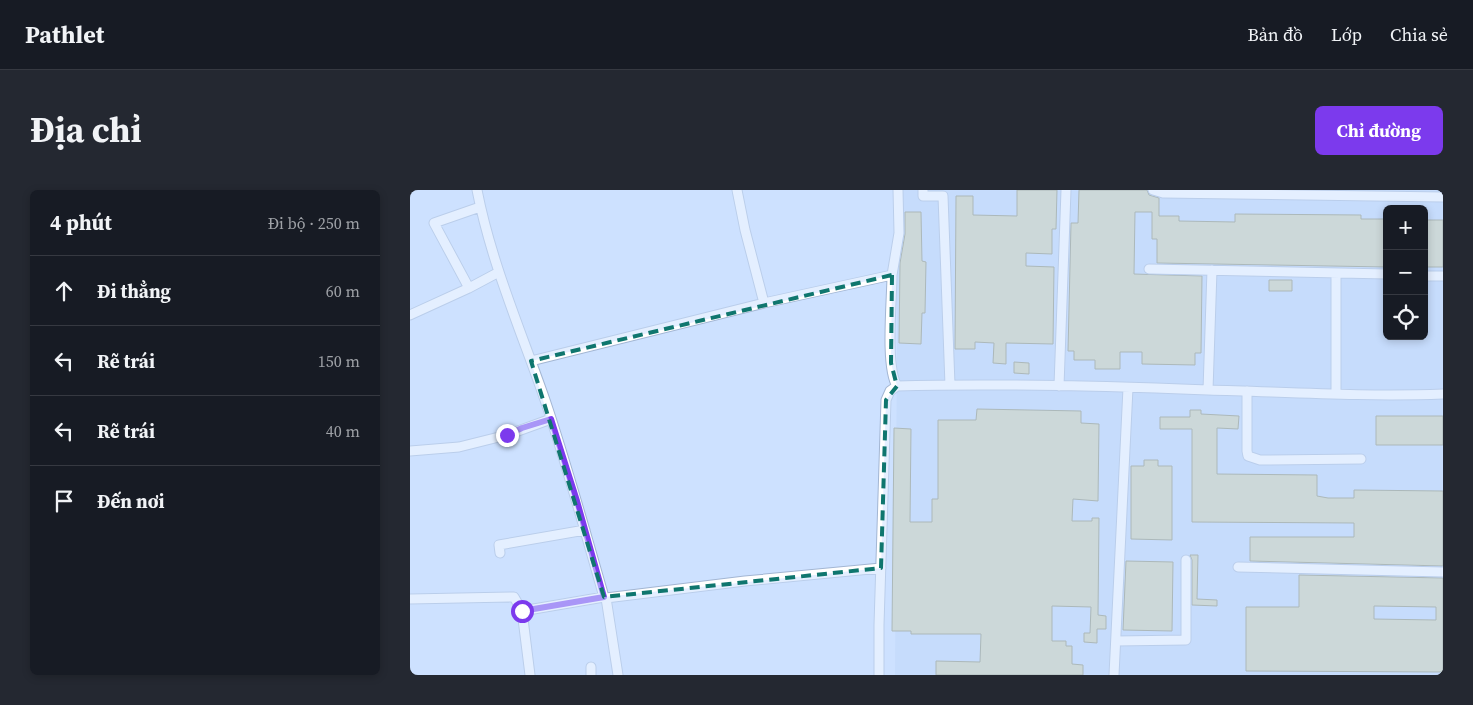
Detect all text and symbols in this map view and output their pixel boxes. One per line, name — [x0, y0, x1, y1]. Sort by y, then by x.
text: Pathlet — [25, 18, 104, 51]
text: Bản đồ — [1247, 22, 1303, 47]
text: Lớp — [1331, 22, 1362, 47]
text: Chia sẻ — [1390, 22, 1448, 47]
text: Địa chỉ — [30, 106, 142, 154]
button: Chỉ đường — [1315, 106, 1443, 155]
map controls — [1383, 205, 1428, 340]
button: + — [1383, 205, 1428, 250]
text: 4 phút — [50, 208, 112, 237]
text: Đi bộ · 250 m — [268, 212, 360, 234]
button: − — [1383, 250, 1428, 295]
icon: ahead — [50, 277, 78, 305]
text: Đi thẳng — [97, 278, 171, 304]
text: 60 m — [326, 280, 360, 302]
button: locate — [1383, 295, 1428, 340]
icon: left — [50, 347, 78, 375]
text: Rẽ trái — [97, 348, 155, 374]
text: 150 m — [318, 350, 360, 372]
icon: left — [50, 417, 78, 445]
text: Rẽ trái — [97, 418, 155, 444]
text: 40 m — [326, 420, 360, 442]
route end — [496, 424, 519, 447]
icon: arrive — [50, 487, 78, 515]
text: Đến nơi — [97, 488, 165, 514]
route start — [511, 600, 534, 623]

